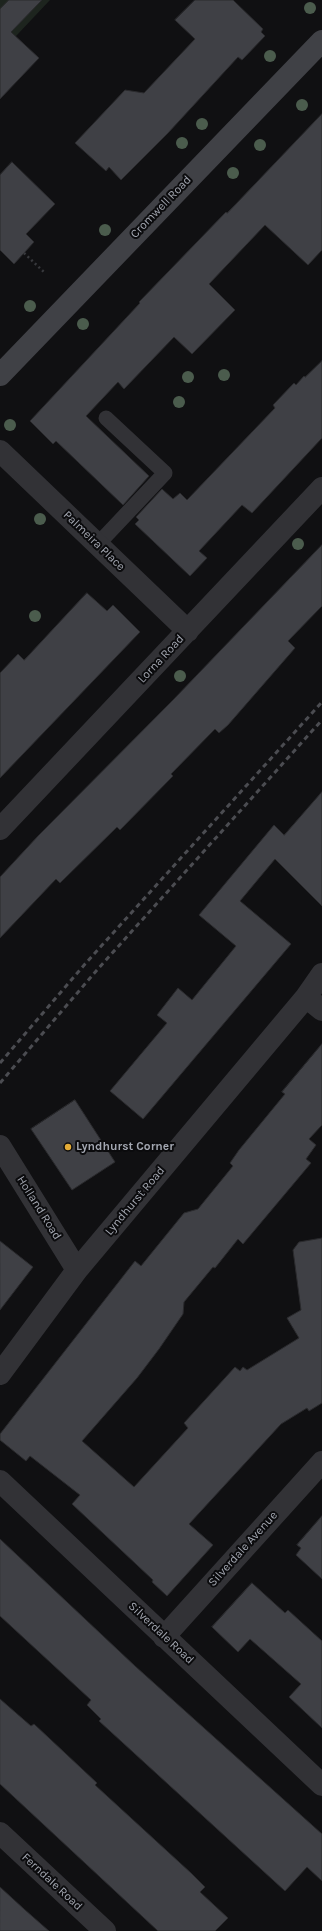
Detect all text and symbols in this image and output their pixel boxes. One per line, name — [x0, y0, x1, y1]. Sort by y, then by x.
street label: Cromwell Road — [128, 173, 194, 241]
street label: Palmeira Place — [60, 508, 128, 574]
street label: Lorna Road — [135, 632, 187, 686]
place label: Lyndhurst Corner — [76, 1140, 174, 1154]
marker: Lyndhurst Corner — [63, 1142, 73, 1152]
street label: Lyndhurst Road — [102, 1164, 168, 1238]
street label: Holland Road — [14, 1173, 64, 1243]
street label: Silverdale Avenue — [205, 1508, 281, 1590]
street label: Silverdale Road — [125, 1599, 197, 1667]
street label: Ferndale Road — [19, 1850, 85, 1914]

